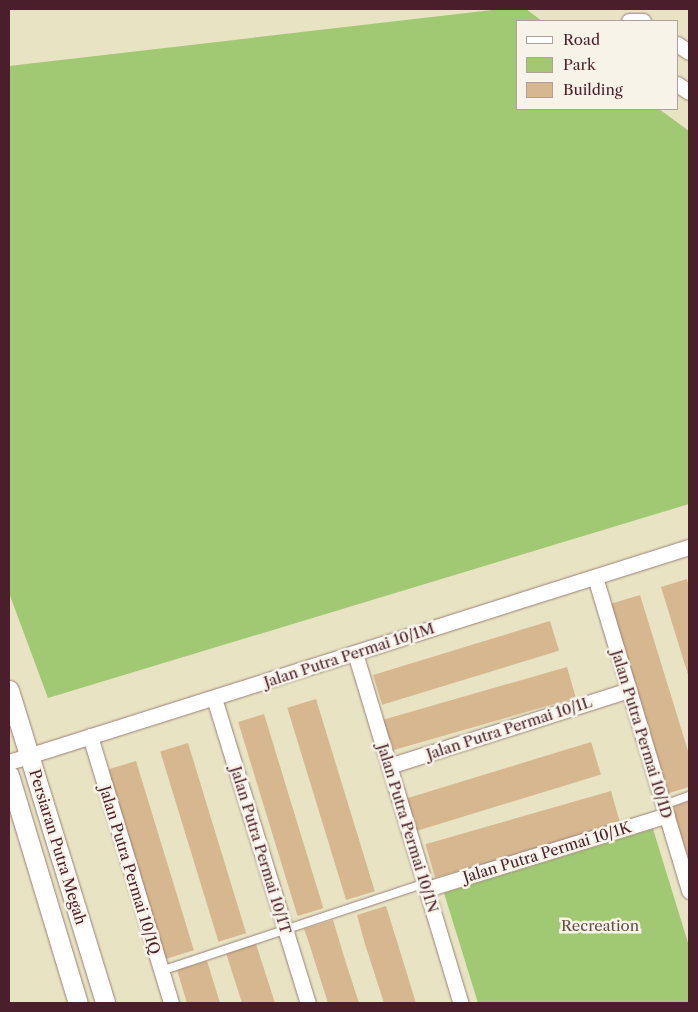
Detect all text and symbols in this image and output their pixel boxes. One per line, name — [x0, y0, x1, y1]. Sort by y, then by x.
legend — [516, 20, 678, 110]
text: Road — [563, 30, 600, 49]
text: Park — [563, 55, 596, 74]
text: Building — [563, 80, 623, 99]
street label: Jalan Putra Permai 10/1M — [261, 619, 437, 691]
street label: Jalan Putra Permai 10/1D — [608, 647, 676, 821]
street label: Jalan Putra Permai 10/1L — [424, 693, 594, 763]
street label: Jalan Putra Permai 10/1N — [374, 741, 442, 915]
street label: Jalan Putra Permai 10/1T — [227, 764, 295, 936]
street label: Persiaran Putra Megah — [26, 767, 90, 927]
street label: Jalan Putra Permai 10/1Q — [96, 783, 164, 957]
street label: Jalan Putra Permai 10/1K — [461, 818, 633, 886]
park label: Recreation — [561, 917, 639, 935]

